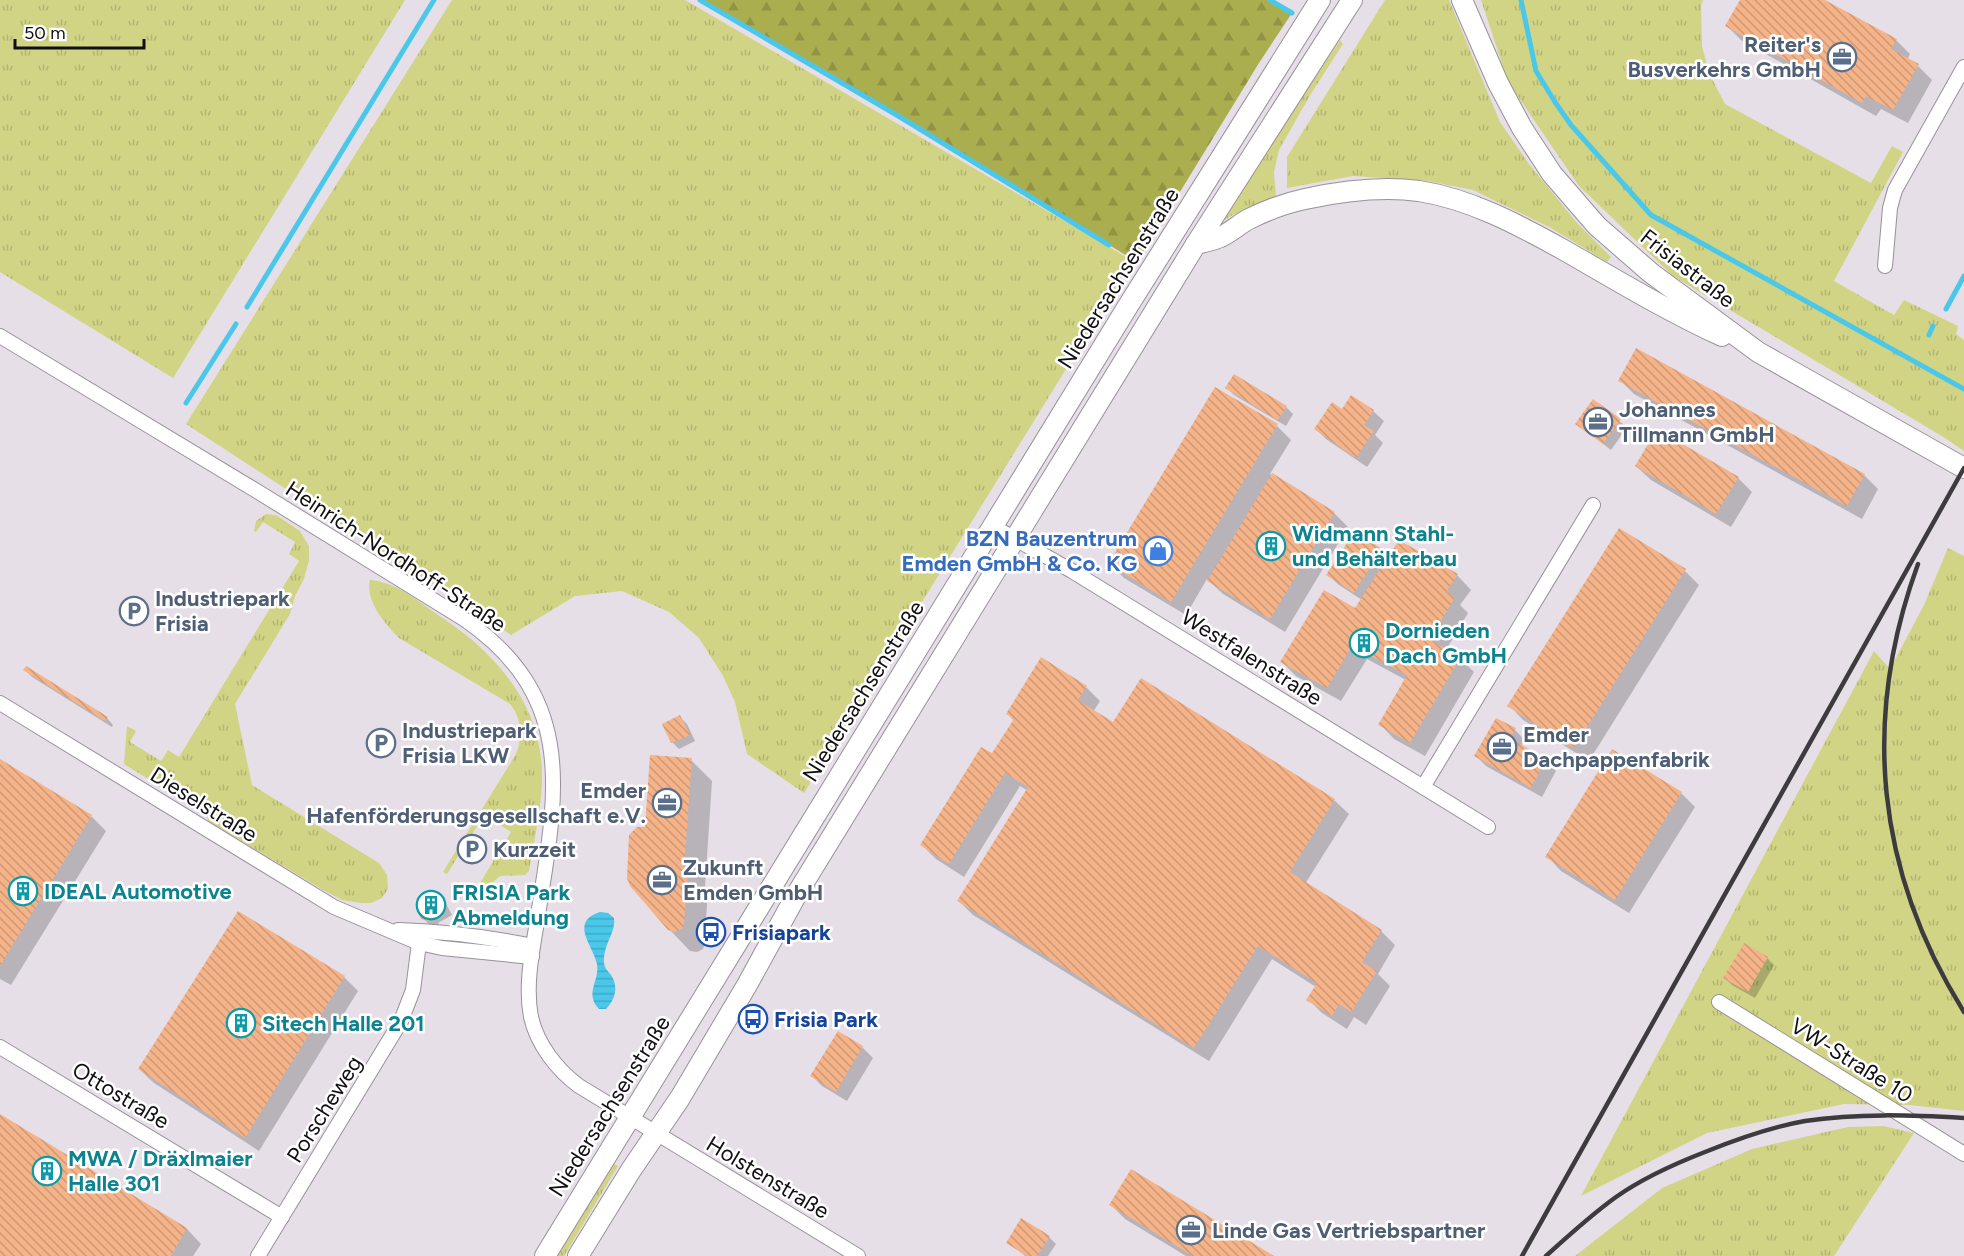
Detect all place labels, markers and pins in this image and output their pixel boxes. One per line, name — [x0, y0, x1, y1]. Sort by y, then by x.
place label: Reiter's Busverkehrs GmbH — [1627, 31, 1821, 83]
office icon: Reiter's Busverkehrs GmbH — [1826, 41, 1858, 73]
place label: Johannes Tillmann GmbH — [1619, 396, 1775, 448]
office icon: Johannes Tillmann GmbH — [1582, 406, 1614, 438]
place label: Widmann Stahl- und Behälterbau — [1292, 520, 1457, 572]
place label: BZN Bauzentrum Emden GmbH & Co. KG — [902, 525, 1137, 577]
building icon: Widmann Stahl- und Behälterbau — [1255, 530, 1287, 562]
shop icon: BZN Bauzentrum Emden GmbH & Co. KG — [1142, 535, 1174, 567]
place label: Industriepark Frisia — [155, 585, 290, 637]
parking icon: Industriepark Frisia — [118, 595, 150, 627]
place label: Dornieden Dach GmbH — [1385, 617, 1507, 669]
building icon: Dornieden Dach GmbH — [1348, 627, 1380, 659]
place label: Industriepark Frisia LKW — [402, 717, 537, 769]
place label: Emder Dachpappenfabrik — [1523, 721, 1710, 773]
parking icon: Industriepark Frisia LKW — [365, 727, 397, 759]
office icon: Emder Dachpappenfabrik — [1486, 731, 1518, 763]
place label: Emder Hafenförderungsgesellschaft e.V. — [306, 777, 647, 829]
office icon: Emder Hafenförderungsgesellschaft e.V. — [651, 787, 683, 819]
parking icon: Kurzzeit — [456, 833, 488, 865]
place label: Kurzzeit — [493, 836, 576, 863]
place label: Zukunft Emden GmbH — [683, 854, 823, 906]
office icon: Zukunft Emden GmbH — [646, 864, 678, 896]
building icon: IDEAL Automotive — [7, 875, 39, 907]
place label: IDEAL Automotive — [44, 878, 232, 905]
place label: FRISIA Park Abmeldung — [452, 879, 571, 931]
building icon: FRISIA Park Abmeldung — [415, 889, 447, 921]
bus stop icon: Frisiapark — [695, 916, 727, 948]
place label: Frisiapark — [732, 919, 831, 946]
bus stop icon: Frisia Park — [737, 1003, 769, 1035]
place label: Frisia Park — [774, 1006, 878, 1033]
building icon: Sitech Halle 201 — [225, 1007, 257, 1039]
place label: Sitech Halle 201 — [262, 1010, 425, 1037]
place label: MWA / Dräxlmaier Halle 301 — [68, 1145, 253, 1197]
building icon: MWA / Dräxlmaier Halle 301 — [31, 1155, 63, 1187]
office icon: Linde Gas Vertriebspartner — [1175, 1214, 1207, 1246]
place label: Linde Gas Vertriebspartner — [1212, 1217, 1486, 1244]

